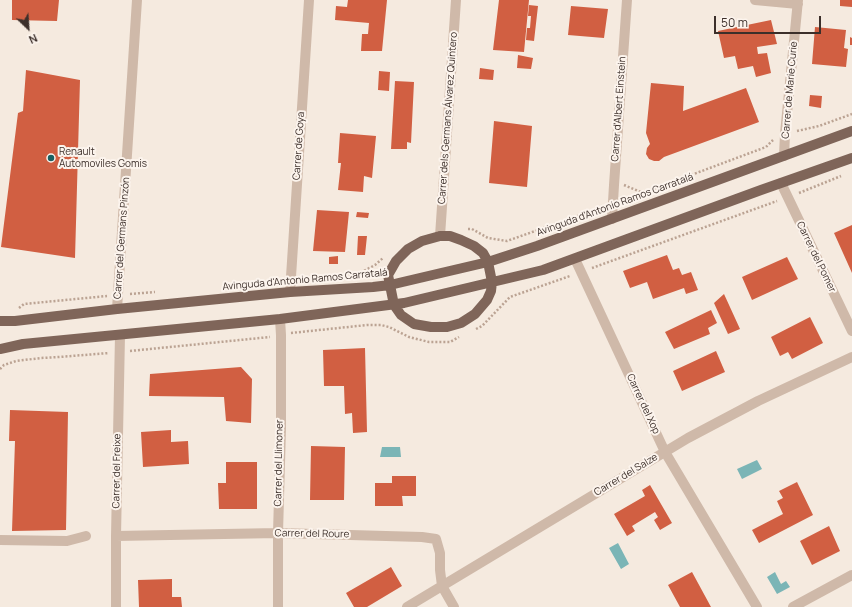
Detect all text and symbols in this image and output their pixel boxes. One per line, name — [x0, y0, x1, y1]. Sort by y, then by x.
north arrow — [8, 8, 48, 48]
scale bar — [716, 8, 823, 34]
text: 50 m — [721, 14, 748, 31]
text: N — [27, 31, 40, 48]
street label: Carrer dels Germans Álvarez Quintero — [436, 32, 460, 204]
street label: Carrer de Marie Curie — [780, 41, 800, 139]
street label: Carrer d'Albert Einstein — [609, 56, 629, 162]
street label: Carrer de Goya — [291, 111, 307, 181]
place label: Renault Automoviles Gomis — [59, 146, 147, 170]
marker: Renault Automoviles Gomis — [46, 153, 56, 163]
street label: Avinguda d'Antonio Ramos Carratalá — [535, 171, 695, 239]
street label: Carrer del Germans Pinzón — [112, 177, 132, 299]
street label: Carrer del Pomer — [794, 220, 838, 294]
street label: Avinguda d'Antonio Ramos Carratalá — [222, 267, 388, 293]
street label: Carrer del Xop — [624, 372, 662, 436]
street label: Carrer del Llimoner — [272, 419, 286, 507]
street label: Carrer del Freixe — [110, 433, 124, 509]
street label: Carrer del Salze — [592, 451, 660, 499]
street label: Carrer del Roure — [274, 527, 350, 541]

